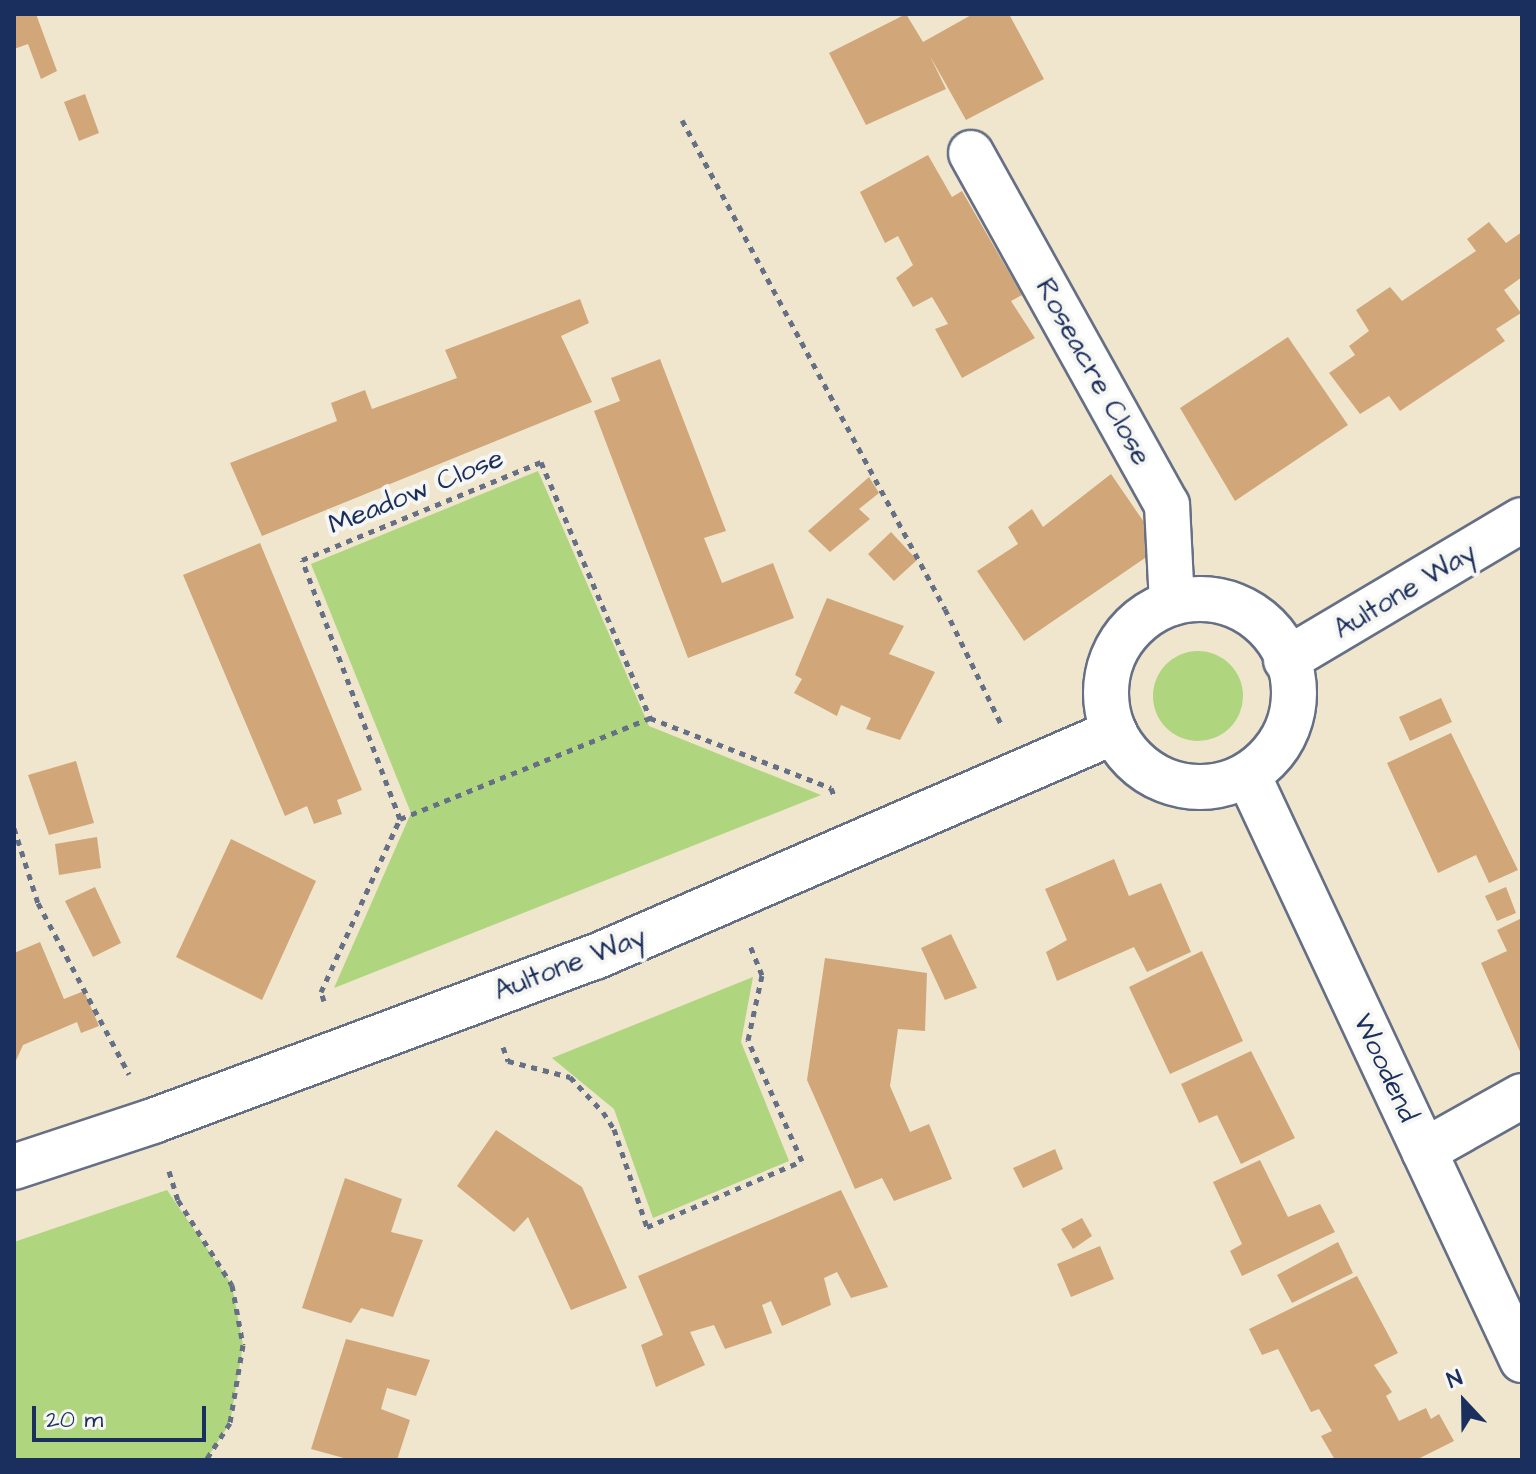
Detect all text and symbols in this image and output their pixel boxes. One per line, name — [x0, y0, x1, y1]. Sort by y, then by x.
street label: Roseacre Close — [1028, 273, 1158, 471]
street label: Meadow Close — [324, 442, 508, 542]
street label: Aultone Way — [1328, 535, 1482, 647]
street label: Aultone Way — [489, 920, 651, 1008]
street label: Woodend — [1345, 1008, 1425, 1128]
north arrow — [1424, 1362, 1504, 1442]
text: N — [1443, 1362, 1467, 1396]
scale bar — [36, 1390, 210, 1440]
text: 20 m — [46, 1403, 103, 1437]

